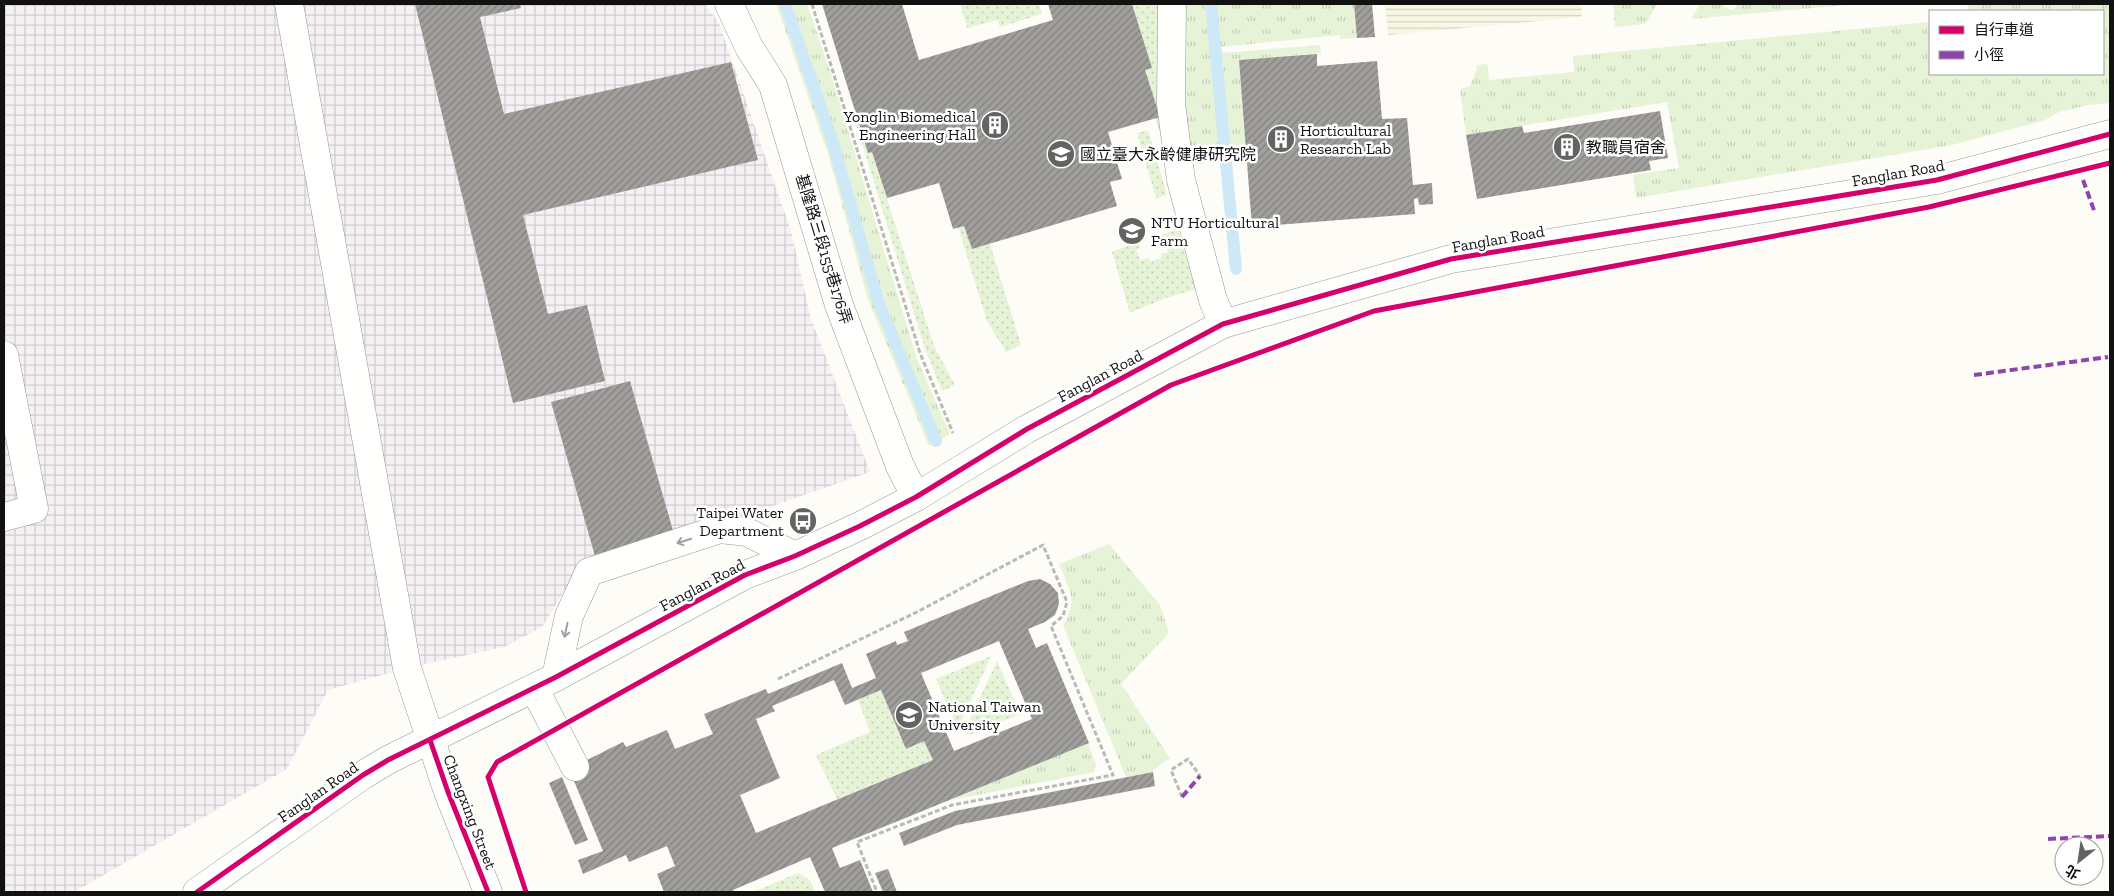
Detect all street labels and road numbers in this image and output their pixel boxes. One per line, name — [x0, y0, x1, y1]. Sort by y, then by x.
street label: Fanglan Road — [1850, 155, 1946, 190]
street label: 基隆路三段155巷176弄 — [792, 171, 856, 327]
street label: Fanglan Road — [1450, 221, 1546, 256]
street label: Fanglan Road — [1054, 346, 1146, 406]
street label: Fanglan Road — [656, 555, 748, 615]
street label: Changxing Street — [439, 752, 501, 872]
street label: Fanglan Road — [274, 757, 362, 827]

